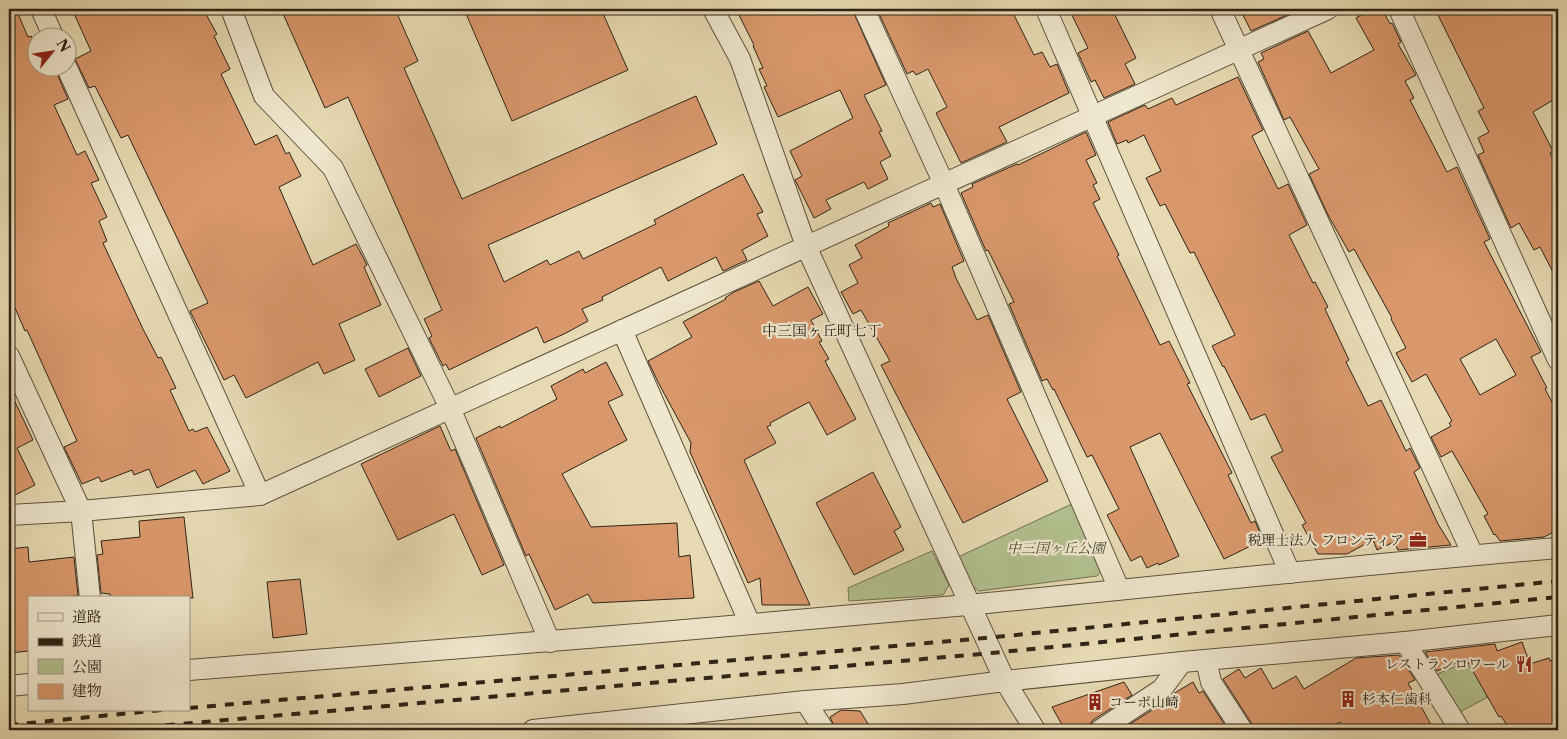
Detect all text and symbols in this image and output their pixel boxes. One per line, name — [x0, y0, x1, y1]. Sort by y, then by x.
north arrow — [28, 28, 78, 78]
text: N — [52, 36, 74, 55]
district label: 中三国ヶ丘町七丁 — [762, 321, 882, 340]
office icon: 税理士法人 フロンティア — [1408, 530, 1428, 550]
place label: 税理士法人 フロンティア — [1247, 531, 1404, 549]
park label: 中三国ヶ丘公園 — [1007, 539, 1107, 557]
legend — [28, 596, 190, 712]
text: 道路 — [72, 607, 102, 626]
text: 鉄道 — [72, 631, 102, 650]
restaurant icon: レストランロワール — [1514, 654, 1534, 674]
place label: レストランロワール — [1385, 655, 1510, 673]
text: 公園 — [72, 657, 102, 676]
text: 建物 — [72, 681, 102, 700]
building icon: 杉本仁歯科 — [1338, 689, 1358, 709]
place label: 杉本仁歯科 — [1362, 690, 1432, 708]
building icon: コーポ山崎 — [1085, 692, 1105, 712]
place label: コーポ山崎 — [1109, 693, 1179, 711]

